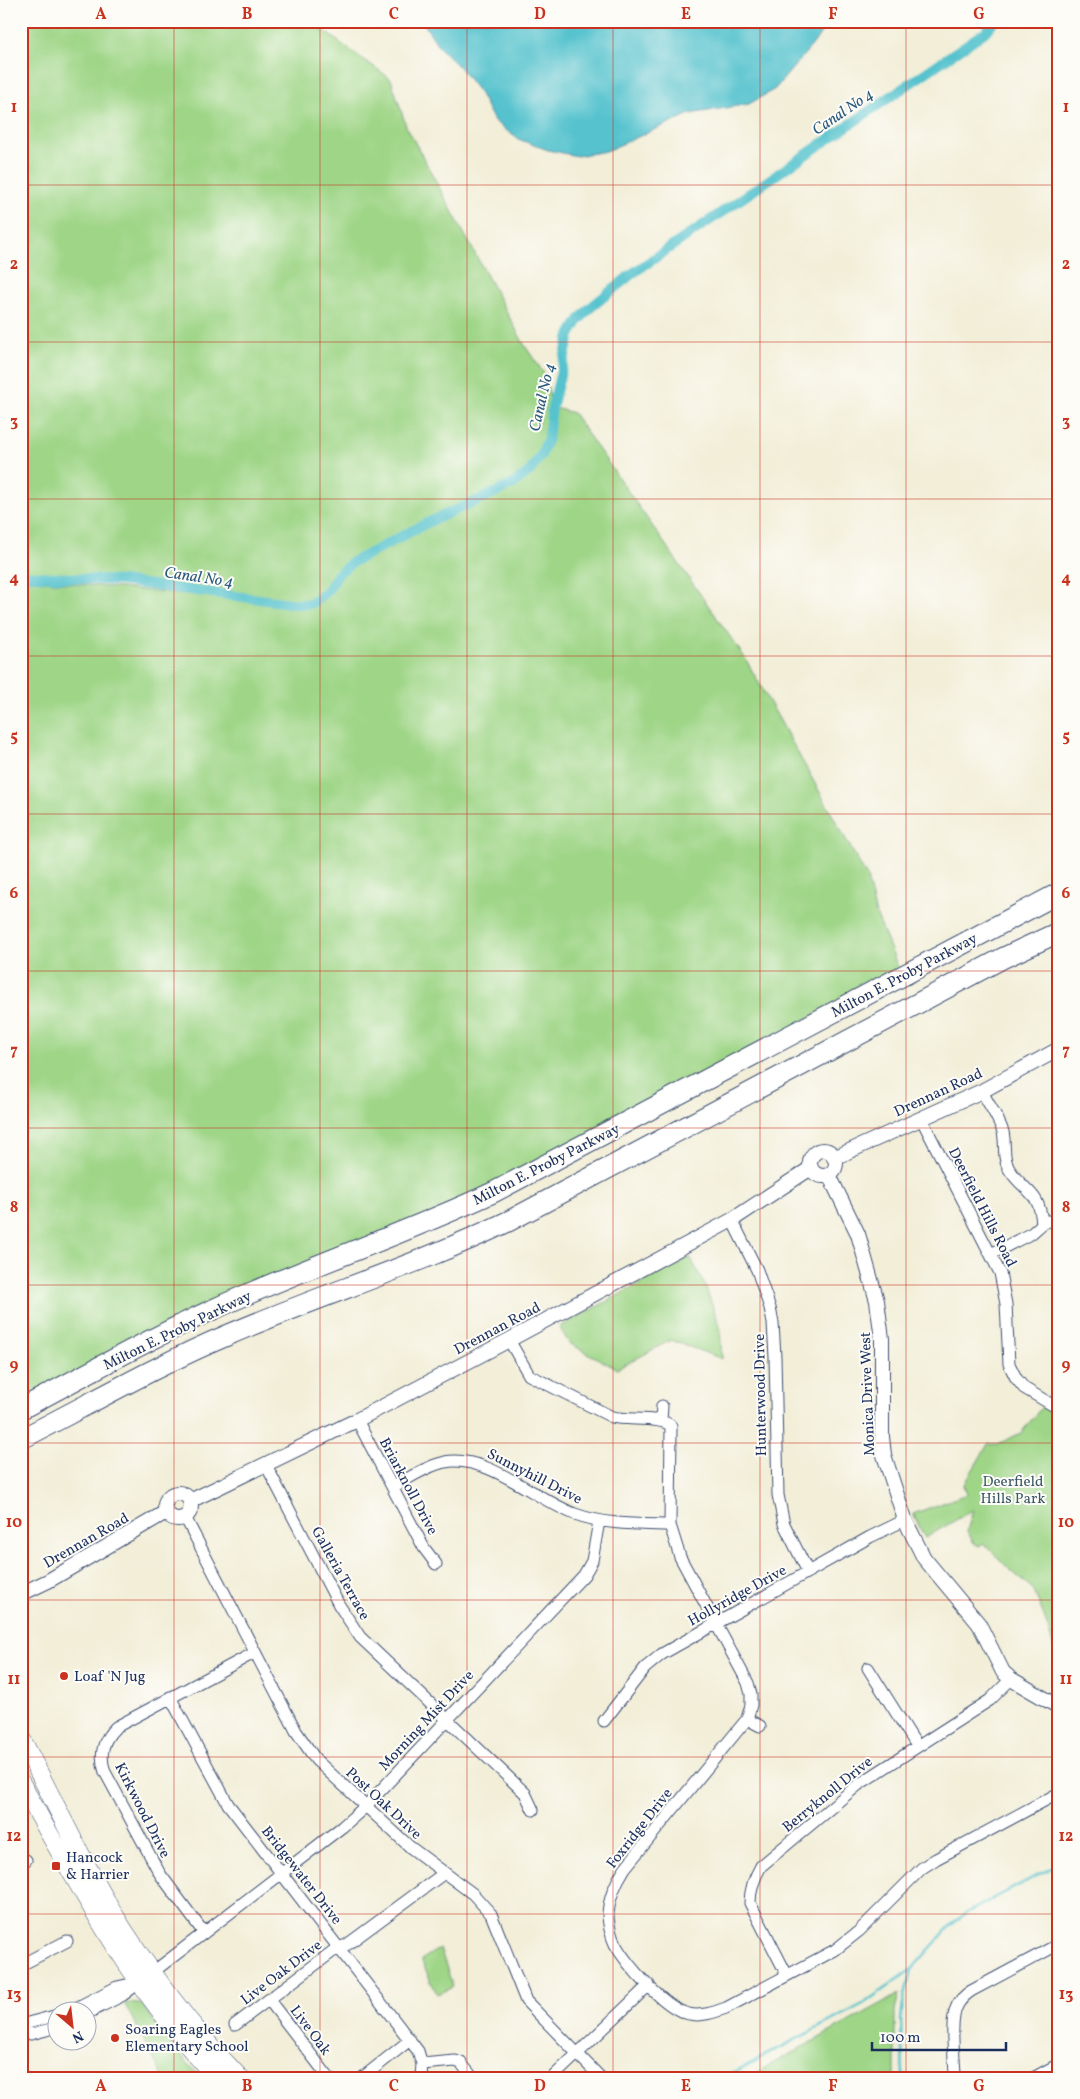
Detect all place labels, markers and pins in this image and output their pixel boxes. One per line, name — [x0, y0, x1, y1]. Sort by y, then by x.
place label: Loaf 'N Jug — [74, 1667, 146, 1688]
marker: Loaf 'N Jug — [58, 1670, 70, 1682]
place label: Hancock & Harrier — [66, 1848, 129, 1886]
marker: Hancock & Harrier — [50, 1860, 62, 1872]
place label: Soaring Eagles Elementary School — [125, 2020, 248, 2058]
marker: Soaring Eagles Elementary School — [109, 2032, 121, 2044]

